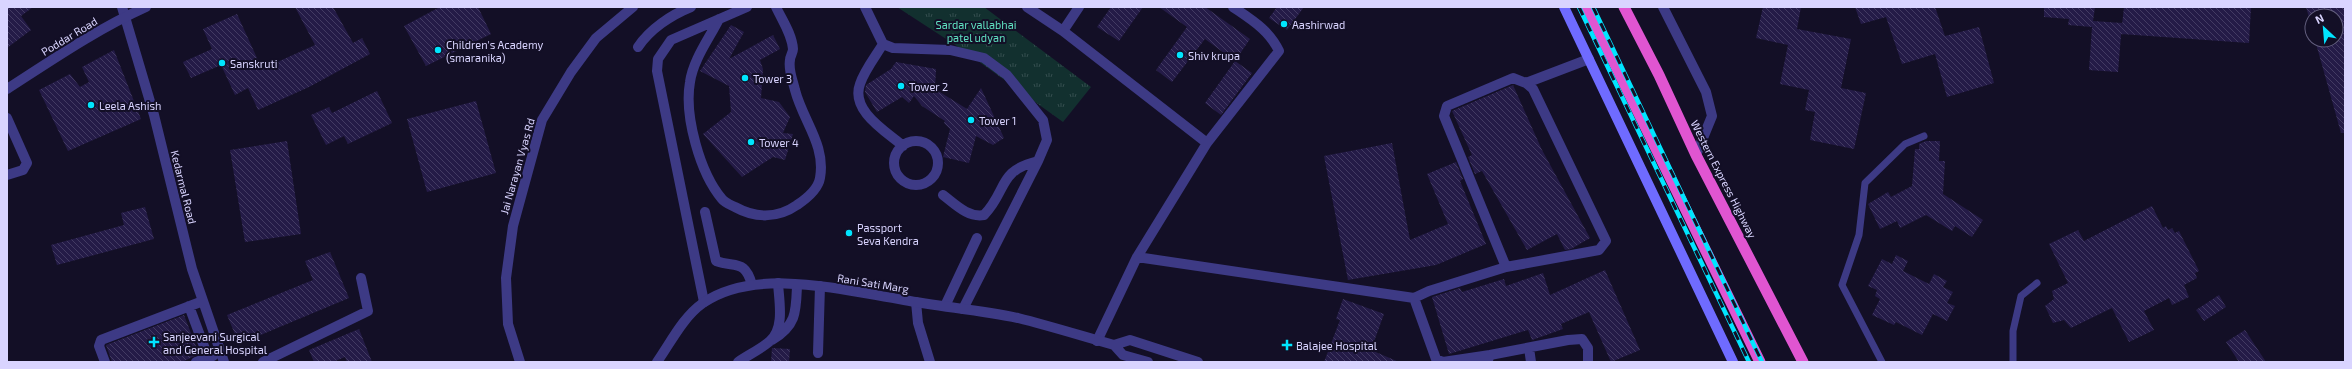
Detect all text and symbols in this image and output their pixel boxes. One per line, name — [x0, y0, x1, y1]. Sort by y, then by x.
north arrow — [2304, 8, 2344, 48]
text: N — [2313, 11, 2326, 26]
street label: Poddar Road — [39, 14, 99, 58]
park label: Sardar vallabhai patel udyan — [935, 18, 1017, 44]
place label: Aashirwad — [1292, 18, 1345, 31]
marker: Aashirwad — [1279, 19, 1289, 29]
place label: Children's Academy (smaranika) — [446, 38, 544, 64]
marker: Children's Academy (smaranika) — [433, 45, 443, 55]
place label: Shiv krupa — [1188, 49, 1240, 62]
marker: Shiv krupa — [1175, 50, 1185, 60]
place label: Sanskruti — [230, 57, 277, 70]
marker: Sanskruti — [217, 58, 227, 68]
place label: Tower 3 — [753, 72, 792, 85]
marker: Tower 3 — [740, 73, 750, 83]
place label: Tower 2 — [909, 80, 948, 93]
marker: Tower 2 — [896, 81, 906, 91]
place label: Leela Ashish — [99, 99, 161, 112]
marker: Leela Ashish — [86, 100, 96, 110]
place label: Tower 1 — [979, 114, 1016, 127]
marker: Tower 1 — [966, 115, 976, 125]
street label: Jai Narayan Vyas Rd — [497, 117, 537, 215]
street label: Western Express Highway — [1689, 118, 1760, 240]
place label: Tower 4 — [759, 136, 799, 149]
marker: Tower 4 — [746, 137, 756, 147]
street label: Kedarmal Road — [169, 149, 199, 225]
place label: Passport Seva Kendra — [857, 221, 919, 247]
marker: Passport Seva Kendra — [844, 228, 854, 238]
street label: Rani Sati Marg — [836, 271, 910, 295]
place label: Sanjeevani Surgical and General Hospital — [163, 330, 268, 356]
marker: Sanjeevani Surgical and General Hospital — [148, 336, 160, 348]
marker: Balajee Hospital — [1281, 339, 1293, 351]
place label: Balajee Hospital — [1296, 339, 1378, 353]

